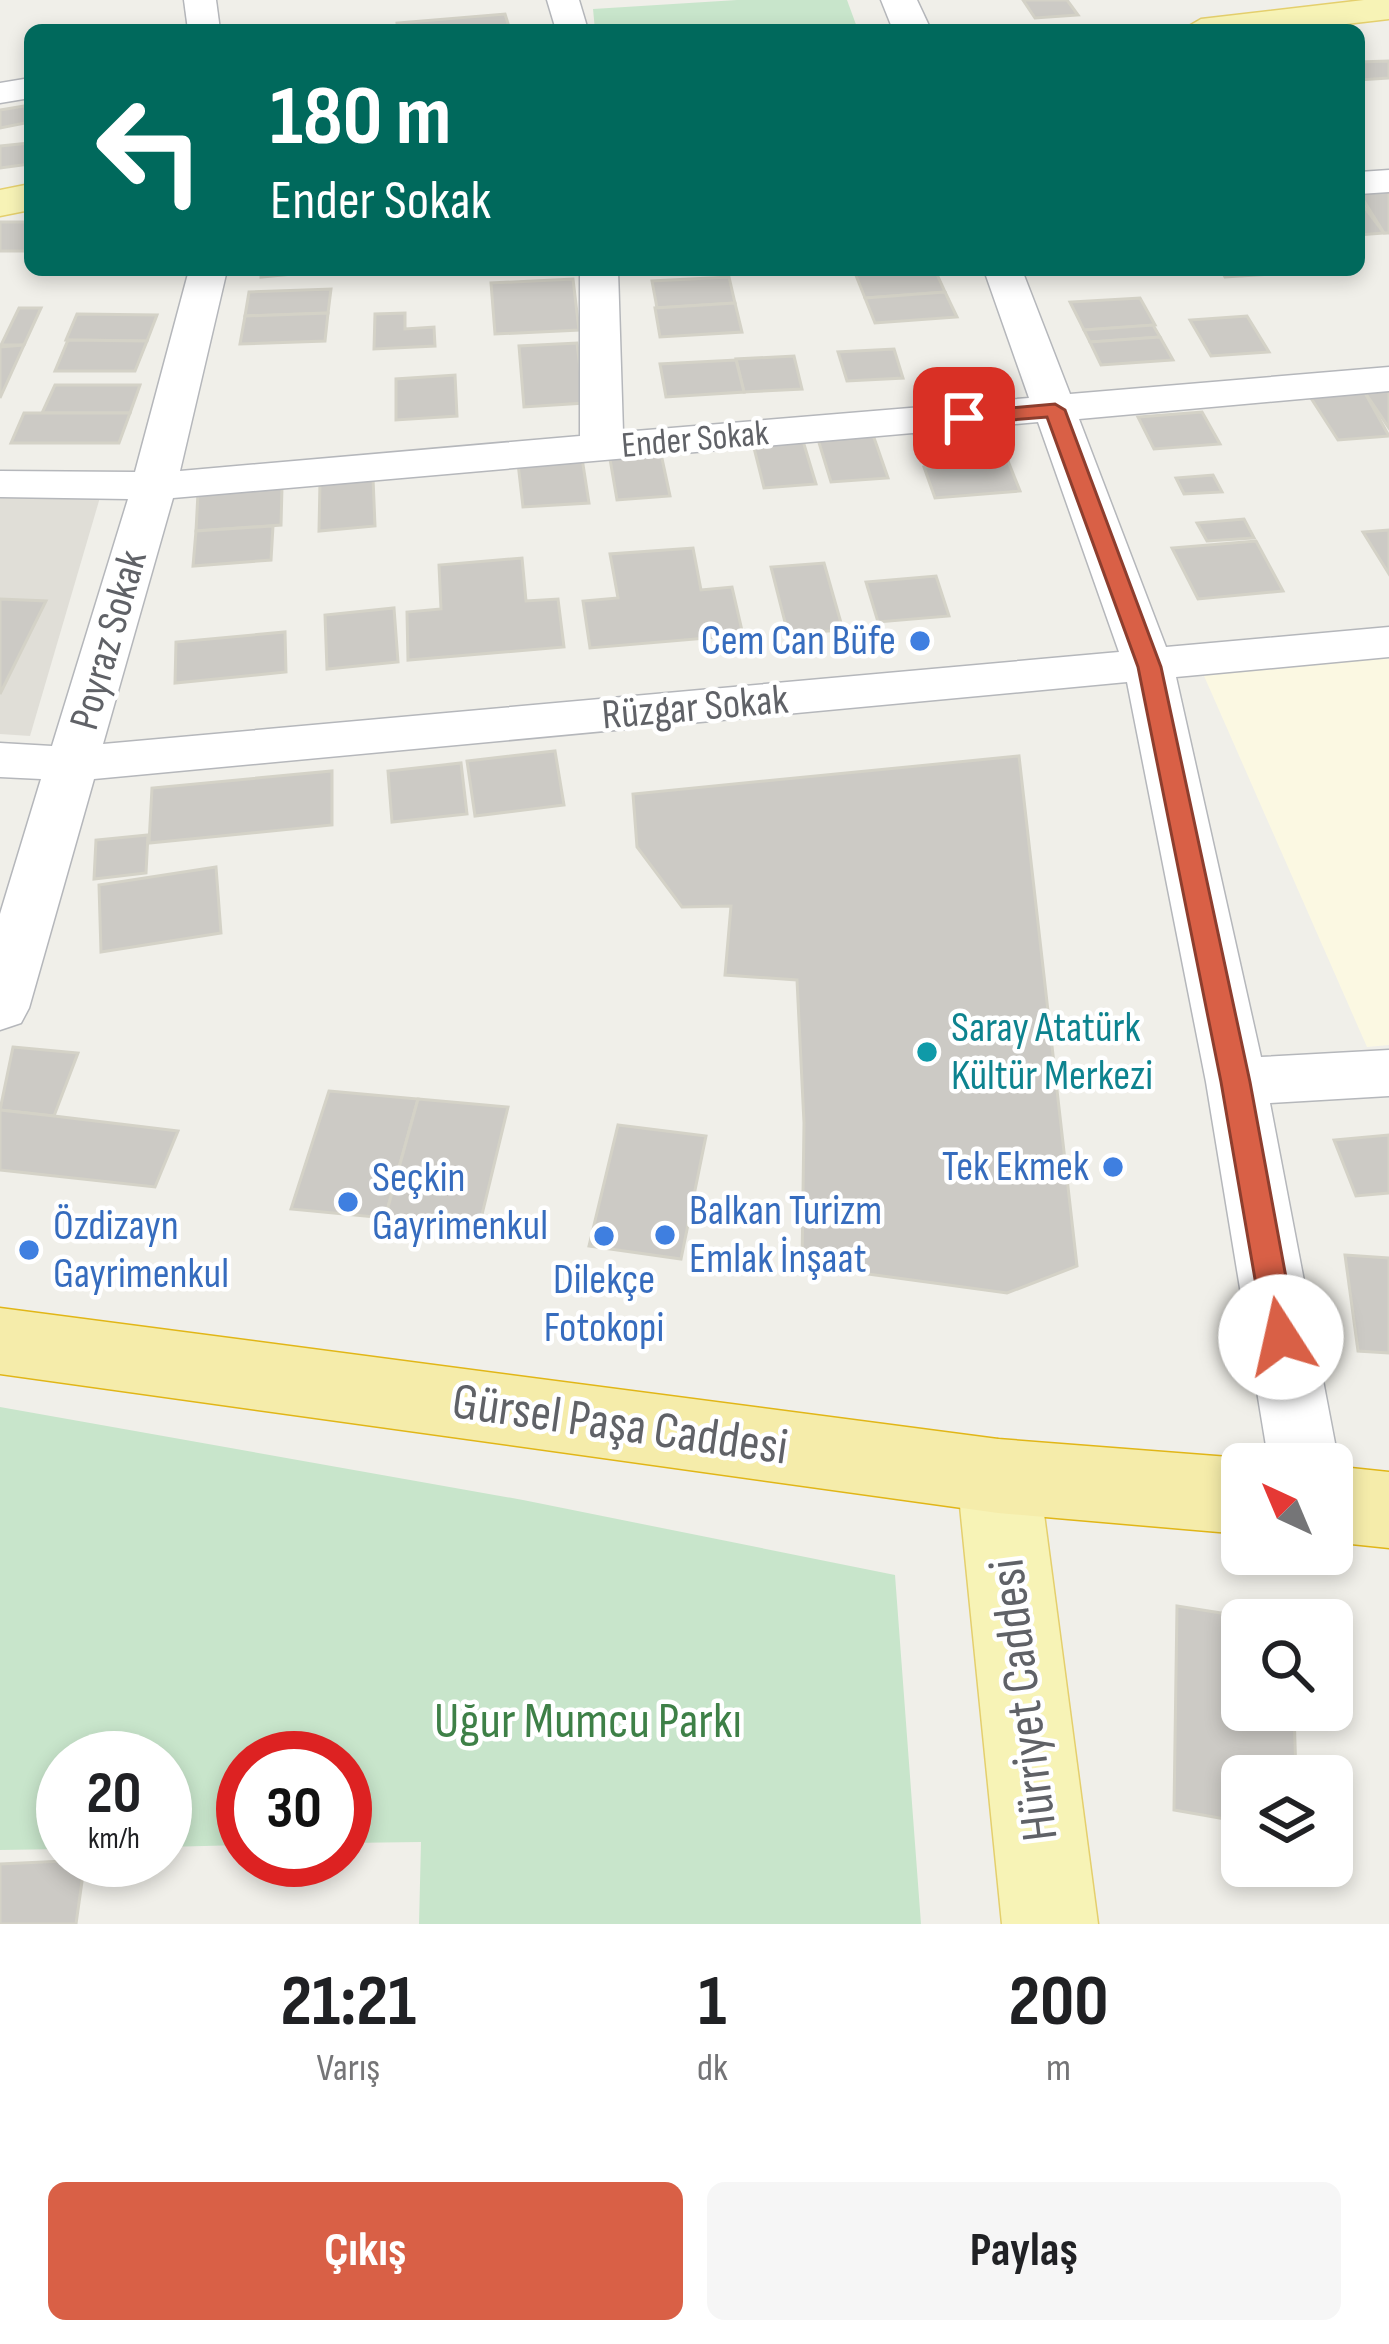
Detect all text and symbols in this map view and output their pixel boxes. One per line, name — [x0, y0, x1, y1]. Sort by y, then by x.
text: 180 m — [270, 67, 451, 168]
icon: left — [72, 72, 228, 228]
text: Ender Sokak — [270, 169, 491, 234]
pin — [913, 367, 1015, 469]
icon: arrive — [931, 385, 997, 451]
street label: Ender Sokak — [620, 412, 771, 468]
street label: Poyraz Sokak — [59, 545, 159, 735]
place label: Cem Can Büfe — [701, 616, 896, 667]
marker: Cem Can Büfe — [907, 628, 933, 654]
street label: Rüzgar Sokak — [600, 674, 790, 742]
place label: Saray Atatürk Kültür Merkezi — [951, 1003, 1153, 1102]
marker: Saray Atatürk Kültür Merkezi — [914, 1039, 940, 1065]
place label: Tek Ekmek — [942, 1142, 1089, 1193]
place label: Seçkin Gayrimenkul — [372, 1153, 548, 1252]
marker: Tek Ekmek — [1100, 1154, 1126, 1180]
place label: Balkan Turizm Emlak İnşaat — [689, 1186, 882, 1285]
marker: Seçkin Gayrimenkul — [335, 1189, 361, 1215]
place label: Özdizayn Gayrimenkul — [53, 1201, 229, 1300]
marker: Balkan Turizm Emlak İnşaat — [652, 1222, 678, 1248]
marker: Dilekçe Fotokopi — [591, 1223, 617, 1249]
marker: Özdizayn Gayrimenkul — [16, 1237, 42, 1263]
place label: Dilekçe Fotokopi — [544, 1255, 664, 1354]
position arrow — [1218, 1274, 1344, 1400]
street label: Gürsel Paşa Caddesi — [448, 1371, 792, 1479]
north arrow — [1221, 1443, 1353, 1575]
map controls — [1221, 1443, 1353, 1887]
street label: Hürriyet Caddesi — [976, 1556, 1072, 1844]
button: search — [1221, 1599, 1353, 1731]
park label: Uğur Mumcu Parkı — [434, 1691, 742, 1752]
speed limit sign: 30 — [216, 1731, 372, 1887]
button: layers — [1221, 1755, 1353, 1887]
text: 20 — [87, 1758, 141, 1830]
text: km/h — [88, 1821, 140, 1857]
text: 21:21 — [280, 1959, 416, 2046]
text: 1 — [698, 1959, 726, 2046]
text: 200 — [1008, 1959, 1109, 2046]
text: Varış — [316, 2045, 380, 2092]
text: dk — [697, 2045, 728, 2092]
text: m — [1046, 2045, 1071, 2092]
button: Çıkış — [48, 2182, 683, 2320]
button: Paylaş — [707, 2182, 1341, 2320]

